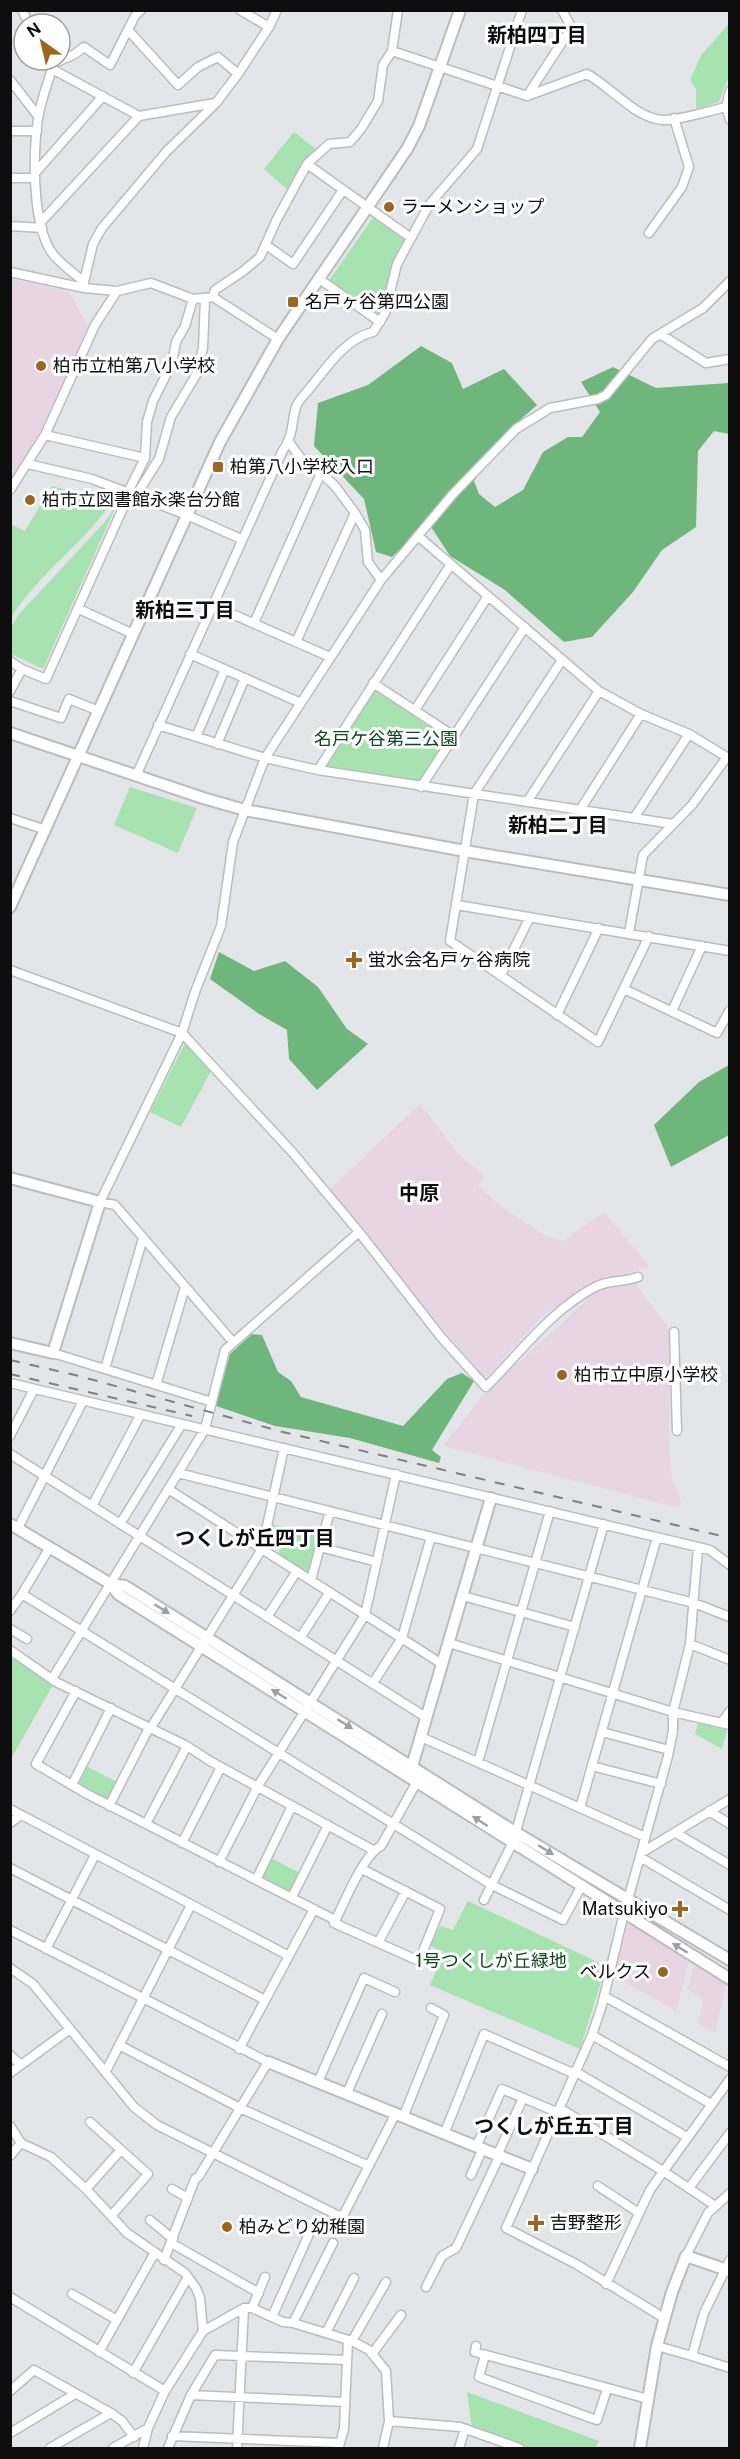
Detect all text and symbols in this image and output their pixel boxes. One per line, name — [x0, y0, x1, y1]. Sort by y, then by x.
north arrow — [12, 12, 72, 72]
text: N — [23, 19, 44, 41]
district label: 新柏四丁目 — [487, 23, 587, 47]
place label: ラーメンショップ — [401, 196, 544, 217]
marker: ラーメンショップ — [382, 200, 396, 214]
place label: 名戸ヶ谷第四公園 — [305, 291, 449, 312]
marker: 名戸ヶ谷第四公園 — [286, 295, 300, 309]
place label: 柏市立柏第八小学校 — [53, 355, 215, 376]
marker: 柏市立柏第八小学校 — [34, 359, 48, 373]
place label: 柏第八小学校入口 — [230, 456, 374, 477]
marker: 柏第八小学校入口 — [211, 460, 225, 474]
place label: 柏市立図書館永楽台分館 — [42, 489, 240, 510]
marker: 柏市立図書館永楽台分館 — [23, 493, 37, 507]
district label: 新柏三丁目 — [135, 598, 235, 622]
park label: 名戸ケ谷第三公園 — [314, 728, 458, 749]
district label: 新柏二丁目 — [508, 813, 608, 837]
place label: 蛍水会名戸ヶ谷病院 — [368, 949, 530, 970]
marker: 蛍水会名戸ヶ谷病院 — [345, 951, 363, 969]
district label: 中原 — [399, 1181, 439, 1205]
place label: 柏市立中原小学校 — [574, 1364, 718, 1385]
marker: 柏市立中原小学校 — [555, 1368, 569, 1382]
district label: つくしが丘四丁目 — [175, 1526, 335, 1550]
one-way arrow — [154, 1603, 170, 1614]
one-way arrow — [271, 1689, 287, 1700]
one-way arrow — [337, 1718, 353, 1729]
one-way arrow — [472, 1815, 488, 1827]
one-way arrow — [538, 1845, 554, 1856]
place label: Matsukiyo — [582, 1898, 668, 1919]
marker: Matsukiyo — [673, 1902, 687, 1916]
one-way arrow — [672, 1942, 688, 1953]
park label: 1号つくしが丘緑地 — [415, 1950, 567, 1971]
place label: ベルクス — [580, 1961, 651, 1982]
marker: ベルクス — [656, 1965, 670, 1979]
district label: つくしが丘五丁目 — [474, 2114, 634, 2138]
place label: 吉野整形 — [550, 2212, 622, 2233]
marker: 吉野整形 — [527, 2214, 545, 2232]
place label: 柏みどり幼稚園 — [239, 2216, 365, 2237]
marker: 柏みどり幼稚園 — [220, 2220, 234, 2234]

